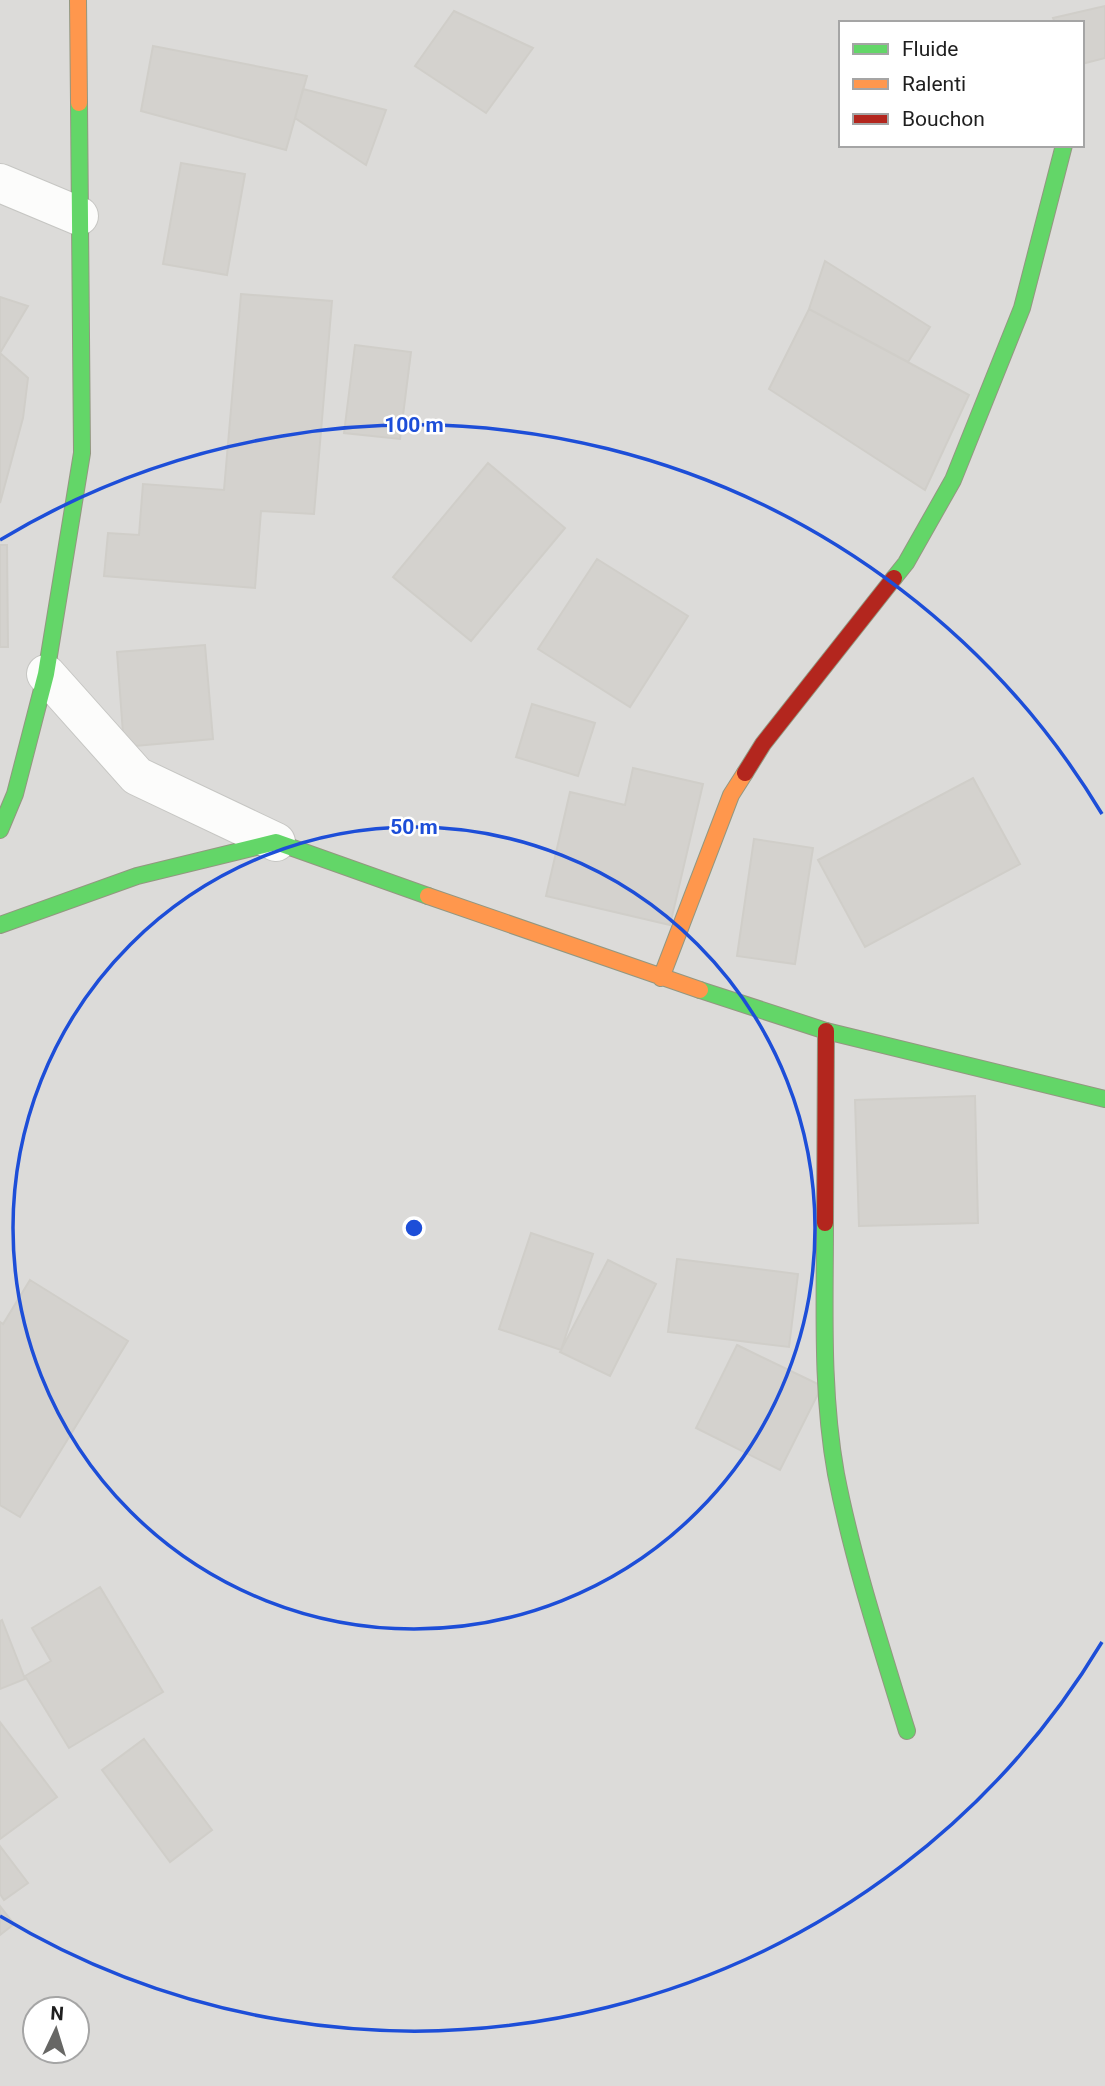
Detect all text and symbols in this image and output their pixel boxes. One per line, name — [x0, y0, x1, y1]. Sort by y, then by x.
legend — [839, 21, 1084, 147]
text: Fluide — [902, 37, 958, 61]
text: Ralenti — [902, 72, 966, 96]
text: Bouchon — [902, 107, 985, 131]
text: 100 m — [384, 413, 444, 437]
text: 50 m — [390, 815, 438, 839]
centre of rings — [402, 1216, 426, 1240]
north arrow — [21, 1995, 91, 2065]
text: N — [50, 2002, 65, 2025]

